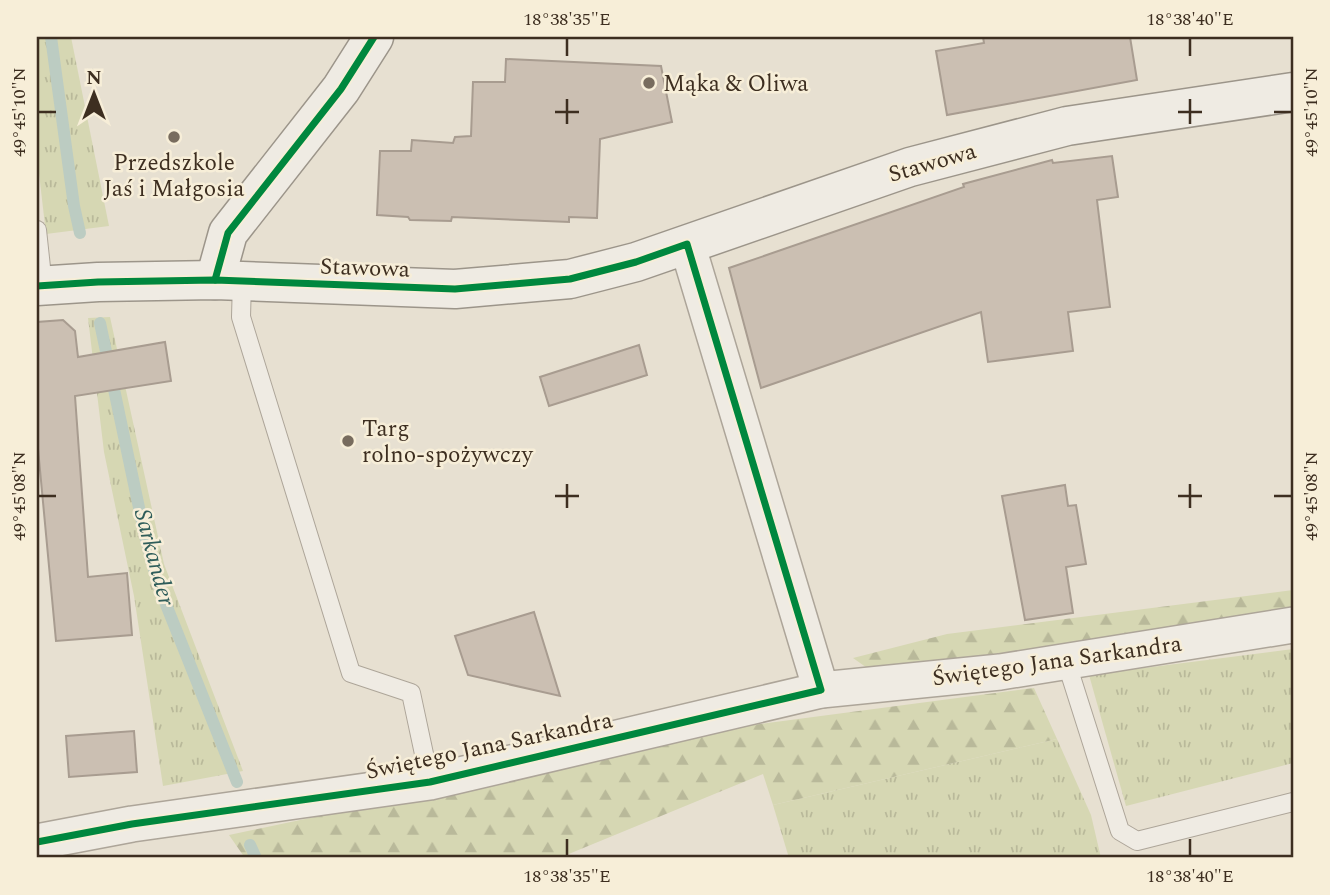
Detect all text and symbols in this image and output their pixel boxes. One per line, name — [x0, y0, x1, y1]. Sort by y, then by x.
text: 18°38'35"E — [523, 6, 611, 33]
text: 18°38'40"E — [1146, 6, 1234, 33]
north arrow — [60, 60, 130, 130]
text: N — [86, 64, 102, 93]
text: 49°45'10"N — [6, 67, 33, 157]
place label: Mąka & Oliwa — [663, 67, 809, 102]
text: 49°45'10"N — [1298, 67, 1325, 157]
marker: Mąka & Oliwa — [641, 75, 657, 91]
marker: Przedszkole Jaś i Małgosia — [166, 129, 182, 145]
street label: Stawowa — [884, 134, 981, 193]
place label: Przedszkole Jaś i Małgosia — [103, 146, 245, 207]
street label: Stawowa — [319, 249, 411, 288]
place label: Targ rolno-spożywczy — [362, 412, 534, 473]
marker: Targ rolno-spożywczy — [340, 433, 356, 449]
text: 49°45'08"N — [6, 451, 33, 541]
text: 49°45'08"N — [1298, 451, 1325, 541]
water label: Sarkander — [124, 505, 184, 610]
street label: Świętego Jana Sarkandra — [930, 627, 1184, 696]
street label: Świętego Jana Sarkandra — [363, 703, 616, 790]
text: 18°38'35"E — [523, 863, 611, 890]
text: 18°38'40"E — [1146, 863, 1234, 890]

